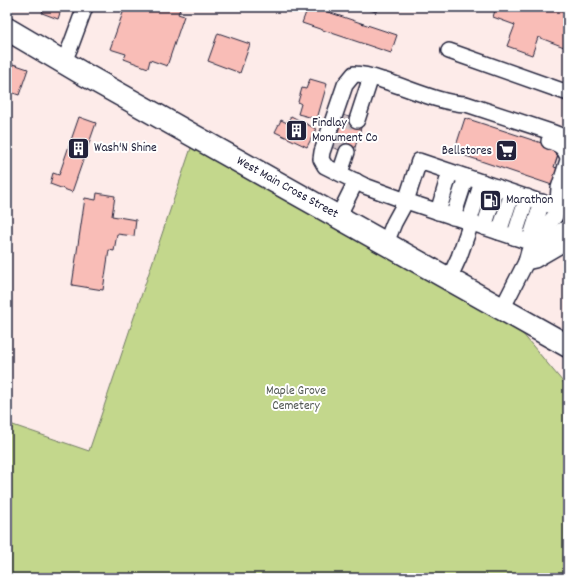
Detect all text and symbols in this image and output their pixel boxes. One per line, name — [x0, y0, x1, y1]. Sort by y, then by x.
place label: Findlay Monument Co — [312, 114, 378, 148]
building icon: Findlay Monument Co — [283, 117, 309, 143]
building icon: Wash'N Shine — [65, 135, 91, 161]
supermarket icon: Bellstores — [494, 138, 520, 164]
place label: Wash'N Shine — [94, 139, 157, 158]
place label: Bellstores — [442, 142, 492, 161]
street label: West Main Cross Street — [233, 152, 342, 224]
fuel station icon: Marathon — [478, 187, 504, 213]
place label: Marathon — [506, 191, 553, 210]
park label: Maple Grove Cemetery — [266, 382, 326, 416]

